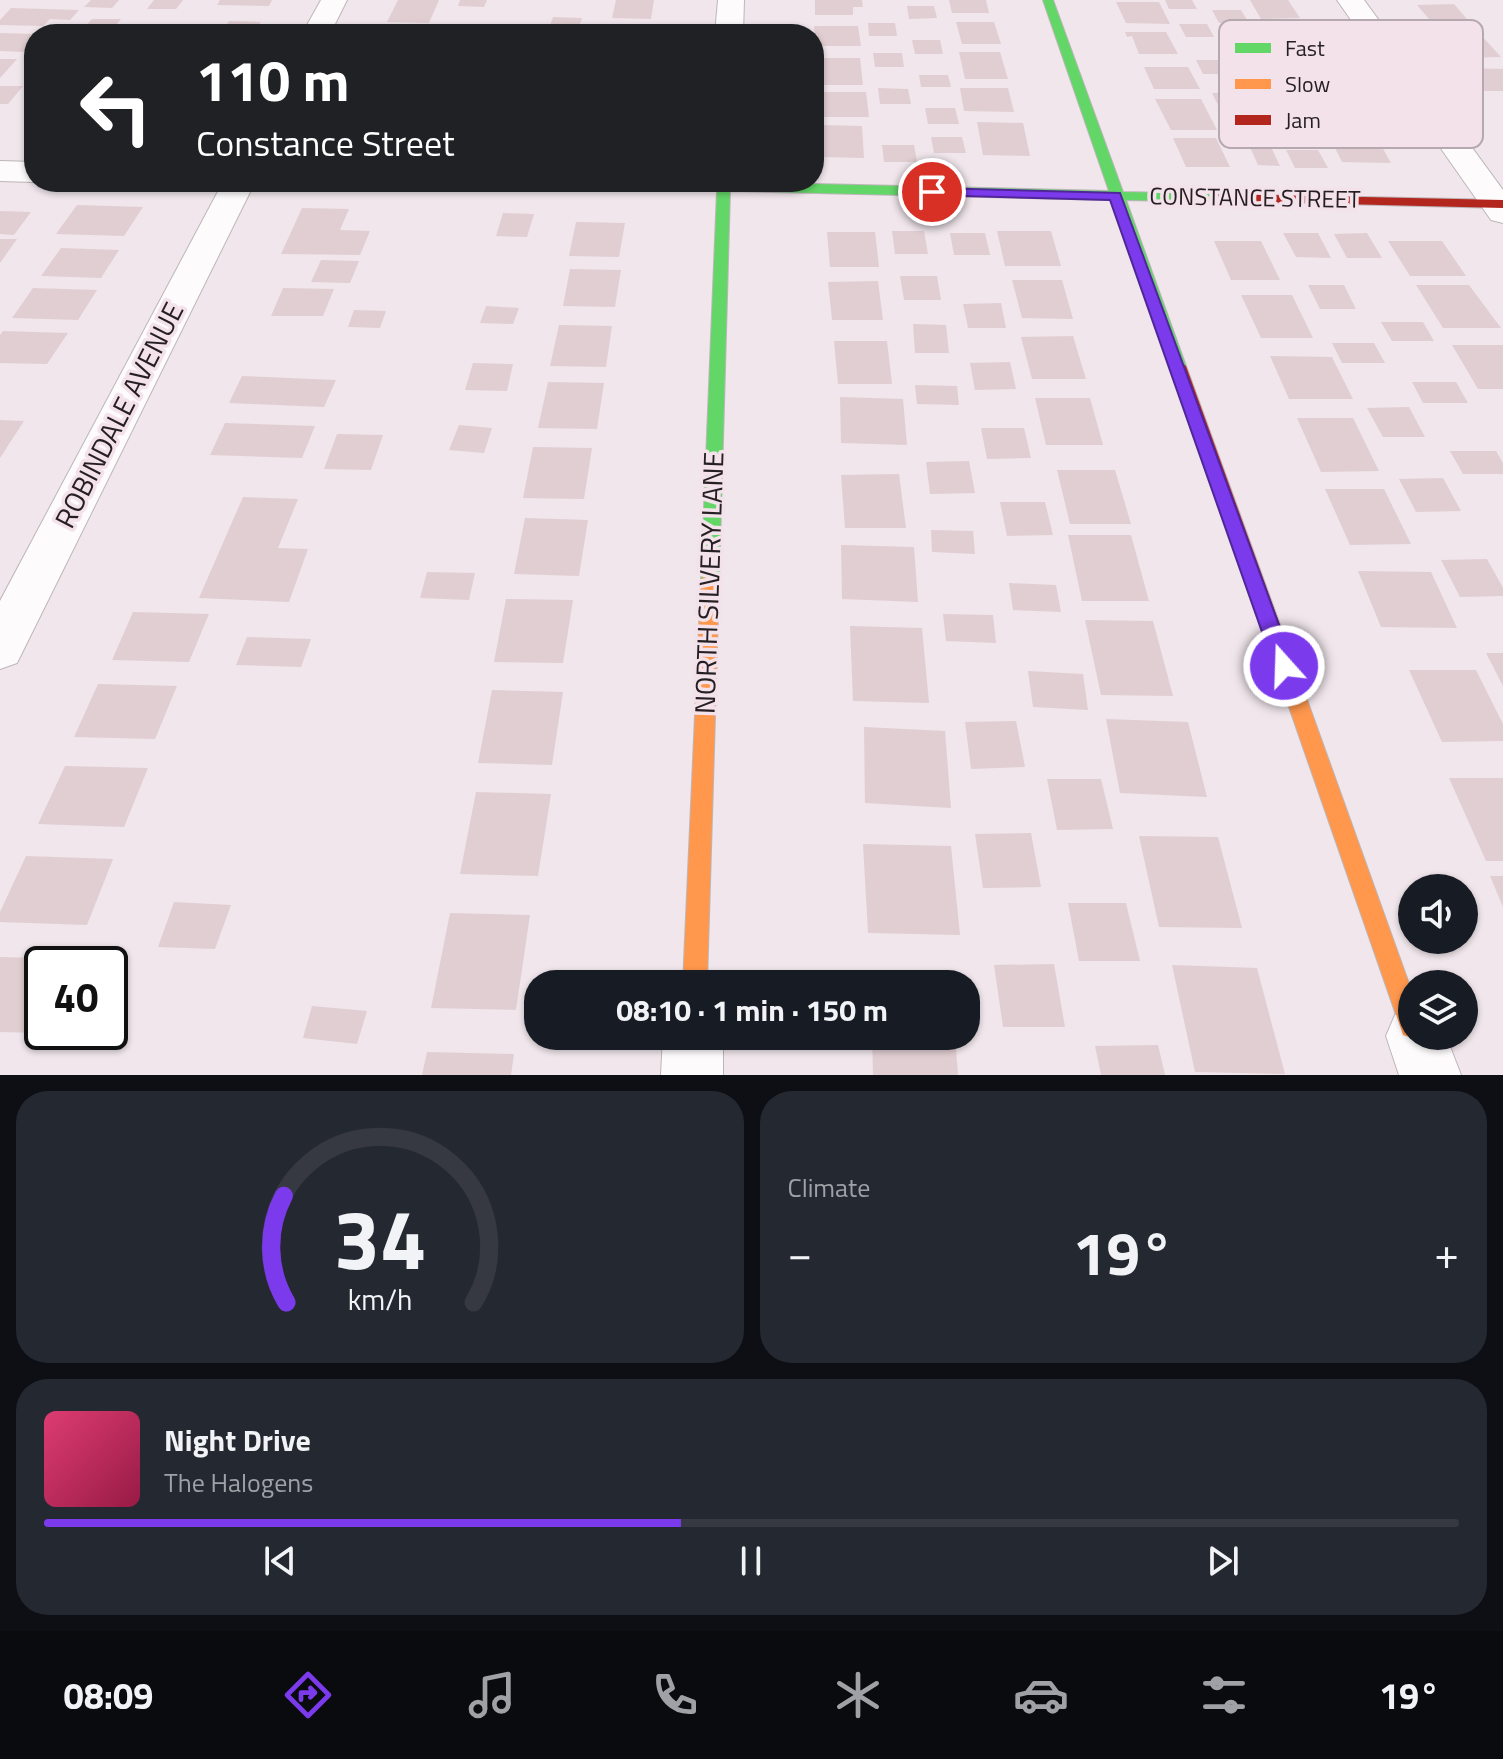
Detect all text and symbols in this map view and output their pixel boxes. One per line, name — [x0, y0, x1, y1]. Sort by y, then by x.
legend — [1219, 20, 1483, 148]
text: Fast — [1285, 31, 1325, 65]
text: 110 m — [196, 38, 349, 123]
icon: left — [64, 56, 168, 160]
text: Slow — [1285, 67, 1331, 101]
text: Jam — [1285, 103, 1321, 137]
text: Constance Street — [196, 115, 455, 170]
pin — [898, 158, 966, 226]
icon: arrive — [910, 170, 954, 214]
street label: CONSTANCE STREET — [1149, 177, 1361, 217]
street label: ROBINDALE AVENUE — [43, 294, 194, 535]
street label: NORTH SILVERY LANE — [682, 451, 735, 715]
position arrow — [1242, 624, 1326, 708]
map controls — [1398, 874, 1478, 1050]
button: sound — [1398, 874, 1478, 954]
speed limit sign: 40 — [24, 946, 128, 1050]
button: layers — [1398, 970, 1478, 1050]
text: 08:10 · 1 min · 150 m — [616, 987, 888, 1033]
text: Climate — [788, 1168, 870, 1207]
text: 34 — [333, 1175, 426, 1301]
text: 19° — [1073, 1207, 1174, 1298]
text: − — [788, 1219, 812, 1286]
text: + — [1434, 1219, 1459, 1286]
text: km/h — [347, 1278, 412, 1321]
text: Night Drive — [164, 1417, 311, 1463]
text: The Halogens — [164, 1463, 313, 1502]
icon: previous — [258, 1539, 302, 1583]
icon: pause — [729, 1539, 773, 1583]
icon: next — [1201, 1539, 1245, 1583]
icon: directions — [280, 1667, 336, 1723]
icon: music — [464, 1667, 520, 1723]
icon: phone — [647, 1667, 703, 1723]
icon: climate — [830, 1667, 886, 1723]
icon: car — [1013, 1667, 1069, 1723]
icon: filters — [1196, 1667, 1252, 1723]
text: 08:09 — [64, 1668, 153, 1723]
text: 19° — [1379, 1668, 1439, 1723]

